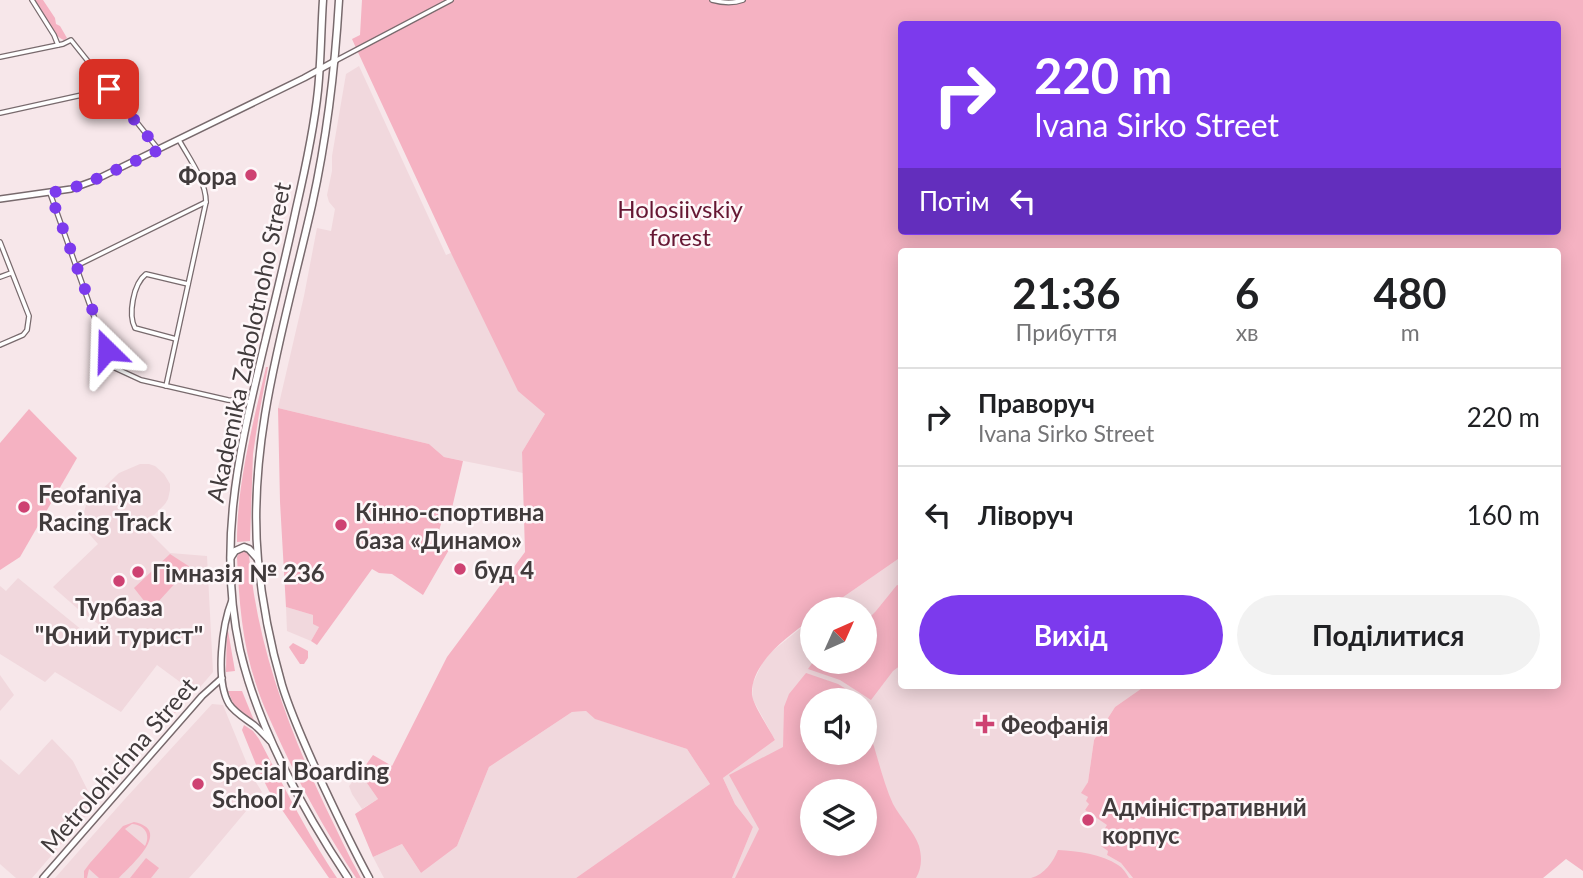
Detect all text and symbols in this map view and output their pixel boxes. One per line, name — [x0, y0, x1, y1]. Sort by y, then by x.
text: 220 m — [1034, 46, 1172, 104]
icon: right — [919, 49, 1010, 140]
pin — [79, 59, 139, 119]
icon: arrive — [90, 70, 128, 108]
text: Ivana Sirko Street — [1034, 105, 1279, 144]
place label: Фора — [178, 161, 237, 190]
marker: Фора — [243, 167, 259, 183]
street label: Akademika Zabolotnoho Street — [200, 179, 296, 505]
icon: left — [1004, 182, 1042, 220]
text: Потім — [919, 185, 990, 217]
park label: Holosiivskiy forest — [617, 194, 743, 251]
text: 21:36 — [1012, 268, 1121, 318]
text: 6 — [1235, 268, 1259, 318]
text: 480 — [1374, 268, 1447, 318]
position arrow — [70, 313, 144, 387]
text: Прибуття — [1016, 318, 1117, 346]
text: хв — [1236, 318, 1259, 346]
text: m — [1401, 318, 1420, 346]
text: Праворуч — [978, 387, 1095, 419]
icon: right — [919, 398, 957, 436]
text: 220 m — [1467, 401, 1540, 433]
text: Ivana Sirko Street — [978, 419, 1154, 447]
place label: Feofaniya Racing Track — [38, 479, 172, 536]
icon: left — [919, 496, 957, 534]
place label: Кінно-спортивна база «Динамо» — [355, 497, 544, 554]
marker: Feofaniya Racing Track — [16, 499, 32, 515]
text: Ліворуч — [978, 499, 1074, 531]
text: 160 m — [1467, 499, 1540, 531]
marker: Кінно-спортивна база «Динамо» — [333, 517, 349, 533]
place label: буд 4 — [474, 555, 534, 584]
place label: Гімназія № 236 — [152, 558, 325, 587]
marker: буд 4 — [452, 561, 468, 577]
marker: Гімназія № 236 — [130, 564, 146, 580]
marker: Турбаза "Юний турист" — [111, 573, 127, 589]
place label: Турбаза "Юний турист" — [35, 592, 203, 649]
button: Вихід — [919, 595, 1223, 675]
button: Поділитися — [1237, 595, 1540, 675]
north arrow — [800, 597, 877, 674]
map controls — [800, 597, 877, 856]
street label: Metrolohichna Street — [34, 671, 202, 859]
button: sound — [800, 688, 877, 765]
place label: Феофанія — [1001, 710, 1108, 739]
marker: Феофанія — [975, 714, 995, 734]
place label: Special Boarding School 7 — [212, 756, 390, 813]
marker: Special Boarding School 7 — [190, 776, 206, 792]
button: layers — [800, 779, 877, 856]
place label: Адміністративний корпус — [1101, 792, 1307, 849]
marker: Адміністративний корпус — [1080, 812, 1096, 828]

